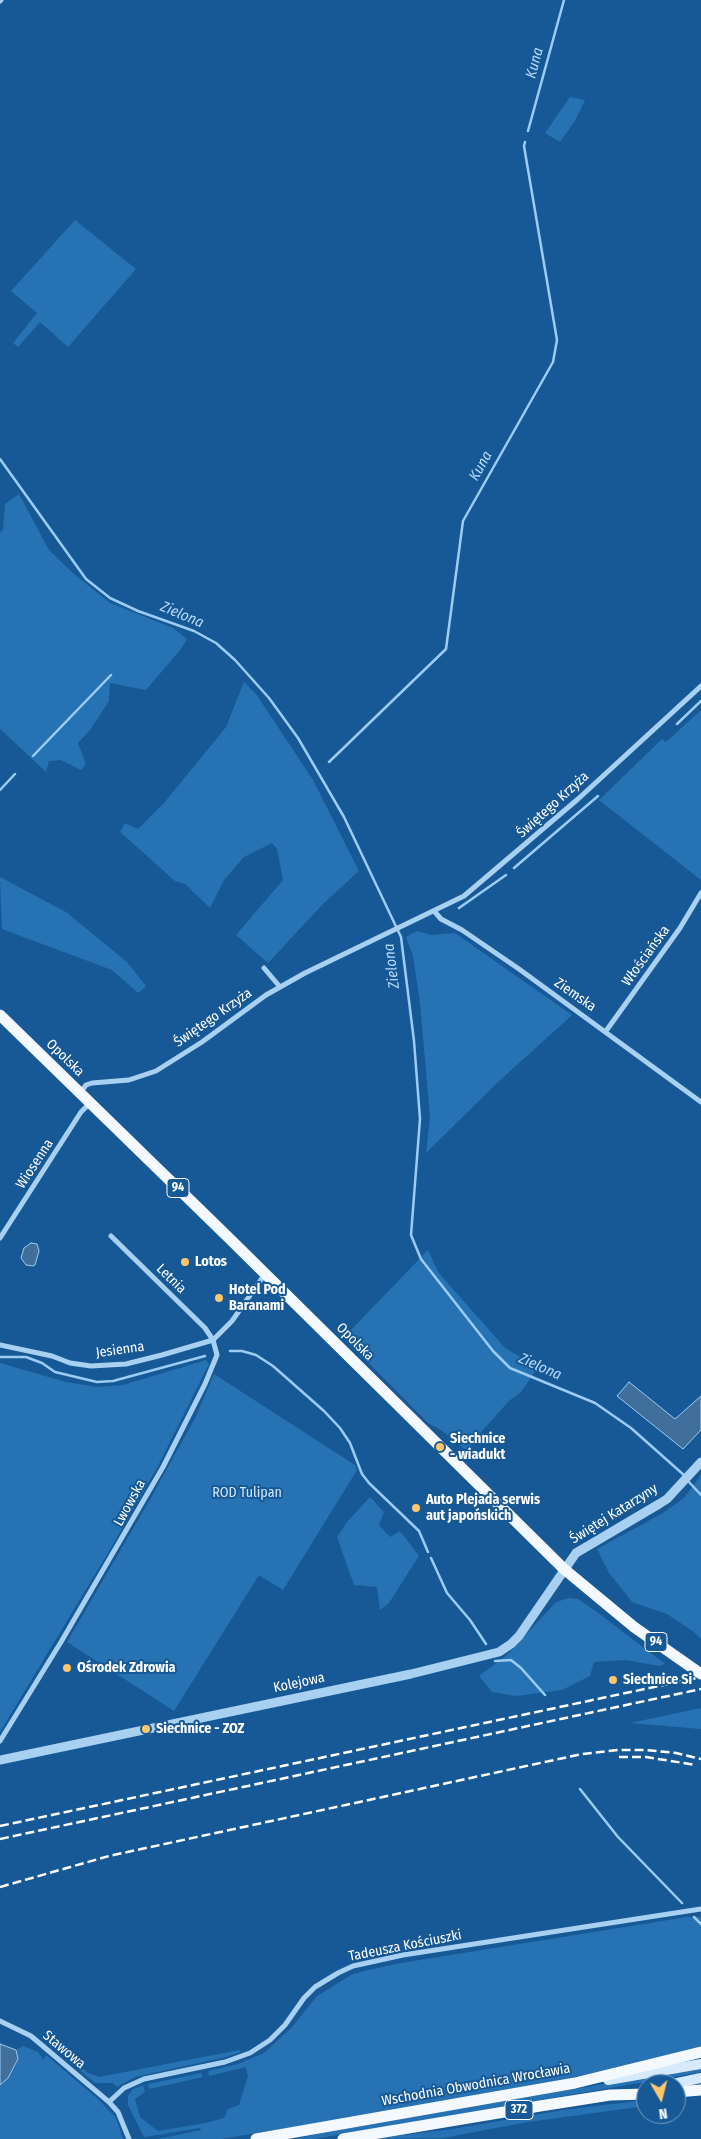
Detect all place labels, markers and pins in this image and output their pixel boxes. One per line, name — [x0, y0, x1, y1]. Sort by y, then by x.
place label: Lotos — [195, 1254, 227, 1270]
marker: Lotos — [179, 1256, 191, 1268]
place label: Hotel Pod Baranami — [229, 1282, 286, 1314]
marker: Hotel Pod Baranami — [213, 1292, 225, 1304]
place label: Siechnice - wiadukt — [450, 1431, 505, 1464]
marker: Siechnice - wiadukt — [434, 1441, 446, 1453]
place label: Auto Plejada serwis aut japońskich — [426, 1492, 540, 1524]
marker: Auto Plejada serwis aut japońskich — [410, 1502, 422, 1514]
place label: Ośrodek Zdrowia — [77, 1660, 176, 1676]
marker: Ośrodek Zdrowia — [61, 1662, 73, 1674]
place label: Siechnice Si — [623, 1672, 692, 1688]
marker: Siechnice Si — [607, 1674, 619, 1686]
place label: Siechnice - ZOZ — [156, 1721, 244, 1737]
marker: Siechnice - ZOZ — [140, 1723, 152, 1735]

